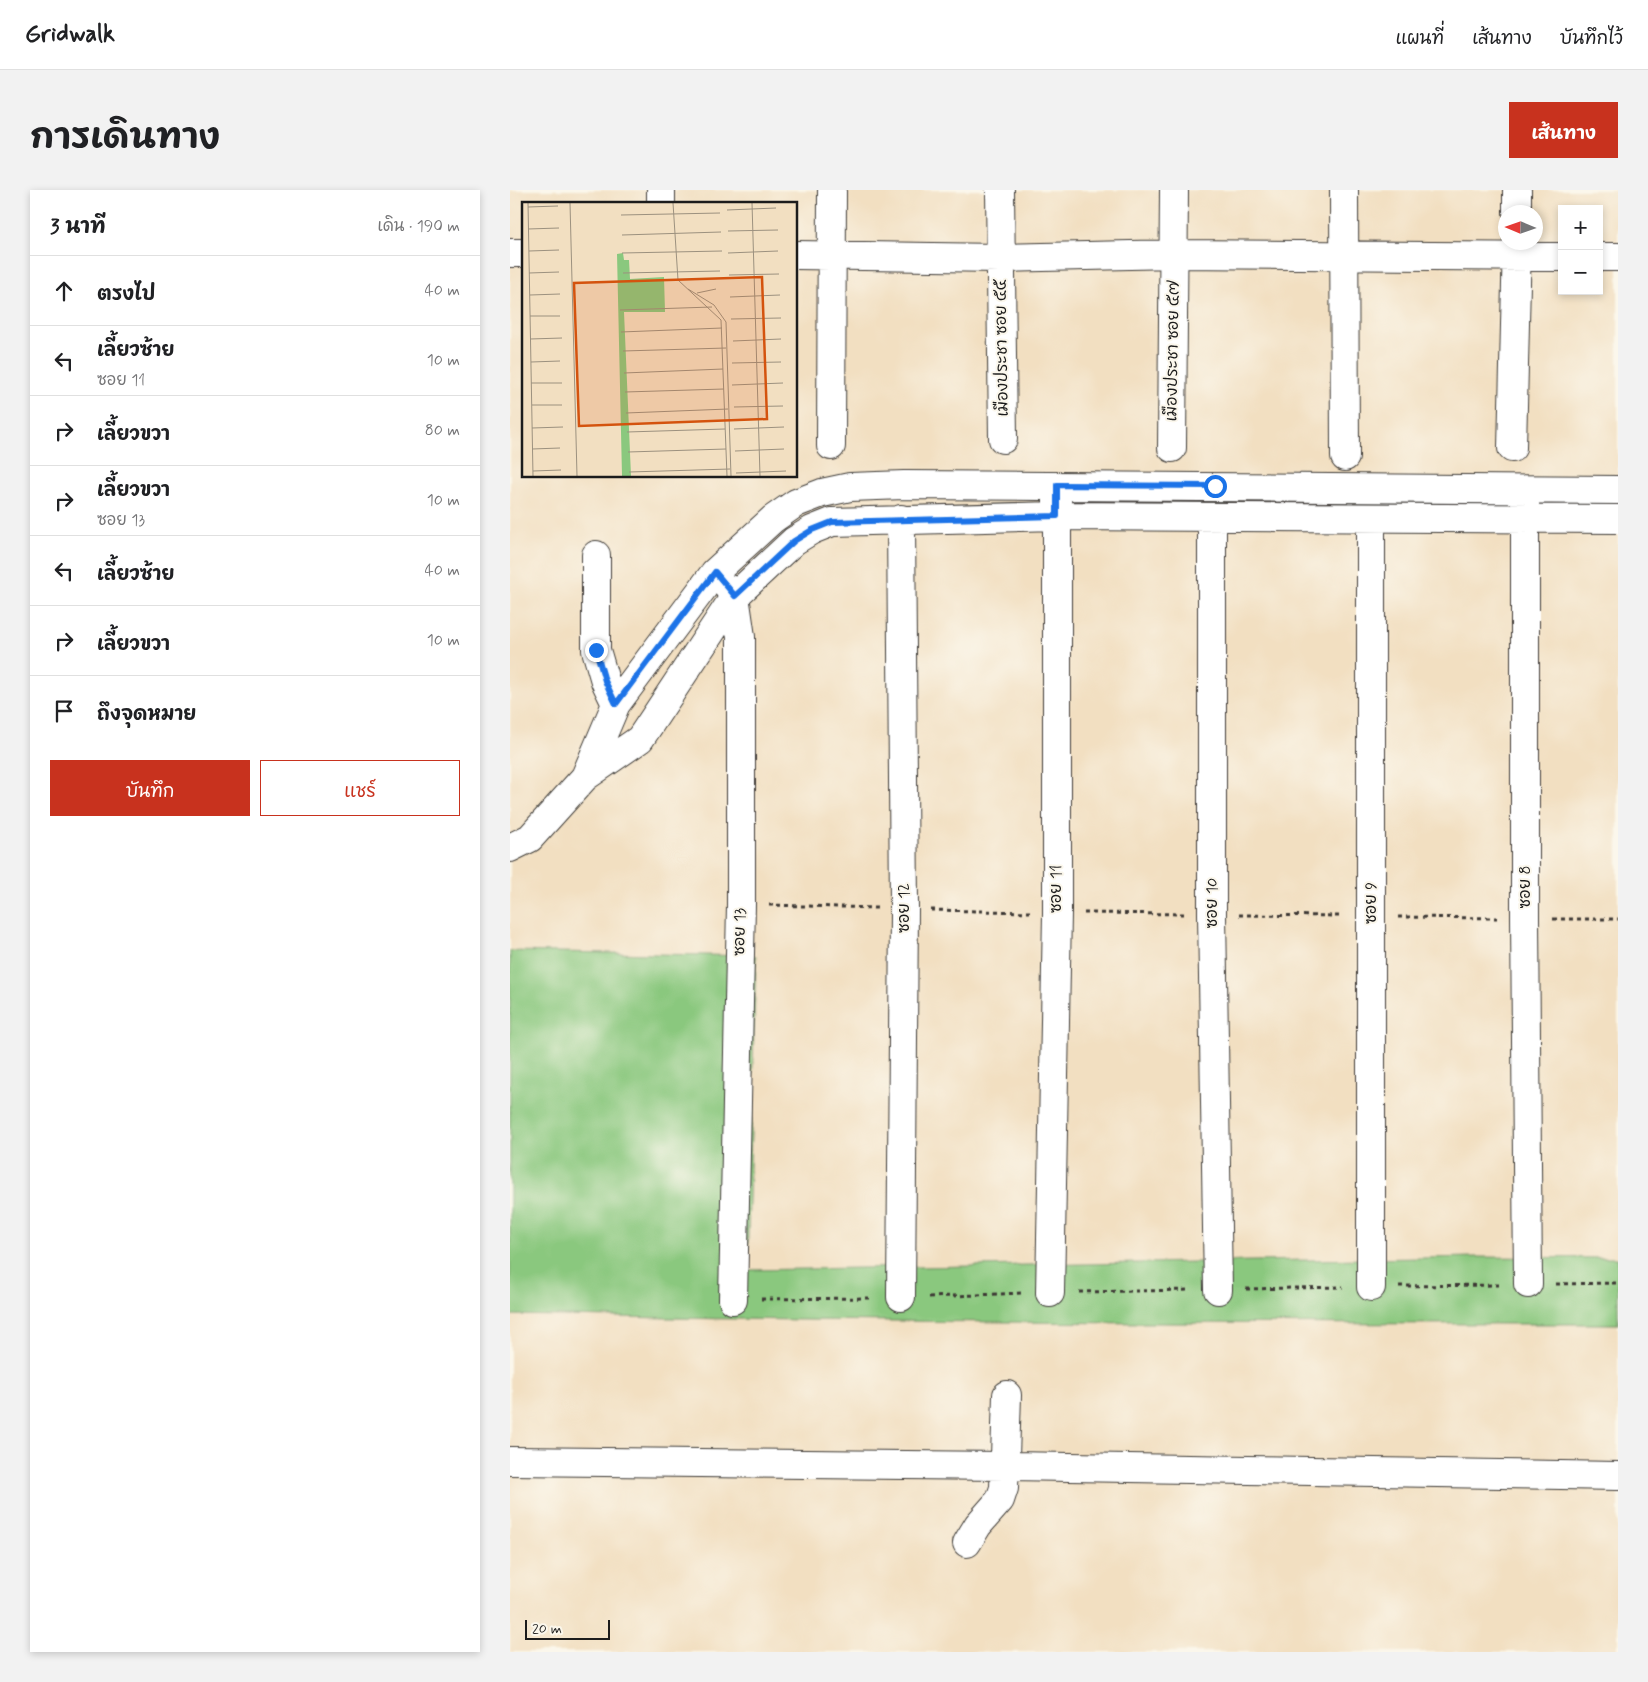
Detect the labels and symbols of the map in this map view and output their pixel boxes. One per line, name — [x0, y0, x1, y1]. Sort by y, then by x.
inset map — [522, 202, 798, 478]
north arrow — [1498, 205, 1543, 250]
street label: เมืองประชา ซอย ๕๕ — [988, 278, 1014, 417]
street label: เมืองประชา ซอย ๕๗ — [1159, 280, 1185, 422]
route start — [1204, 475, 1227, 498]
route end — [585, 639, 608, 662]
street label: ซอย 11 — [1046, 865, 1067, 913]
street label: ซอย 8 — [1515, 865, 1536, 909]
street label: ซอย 10 — [1202, 878, 1223, 928]
street label: ซอย 9 — [1361, 882, 1382, 924]
street label: ซอย 12 — [894, 883, 915, 933]
street label: ซอย 13 — [729, 908, 751, 956]
scale bar — [525, 1617, 610, 1640]

